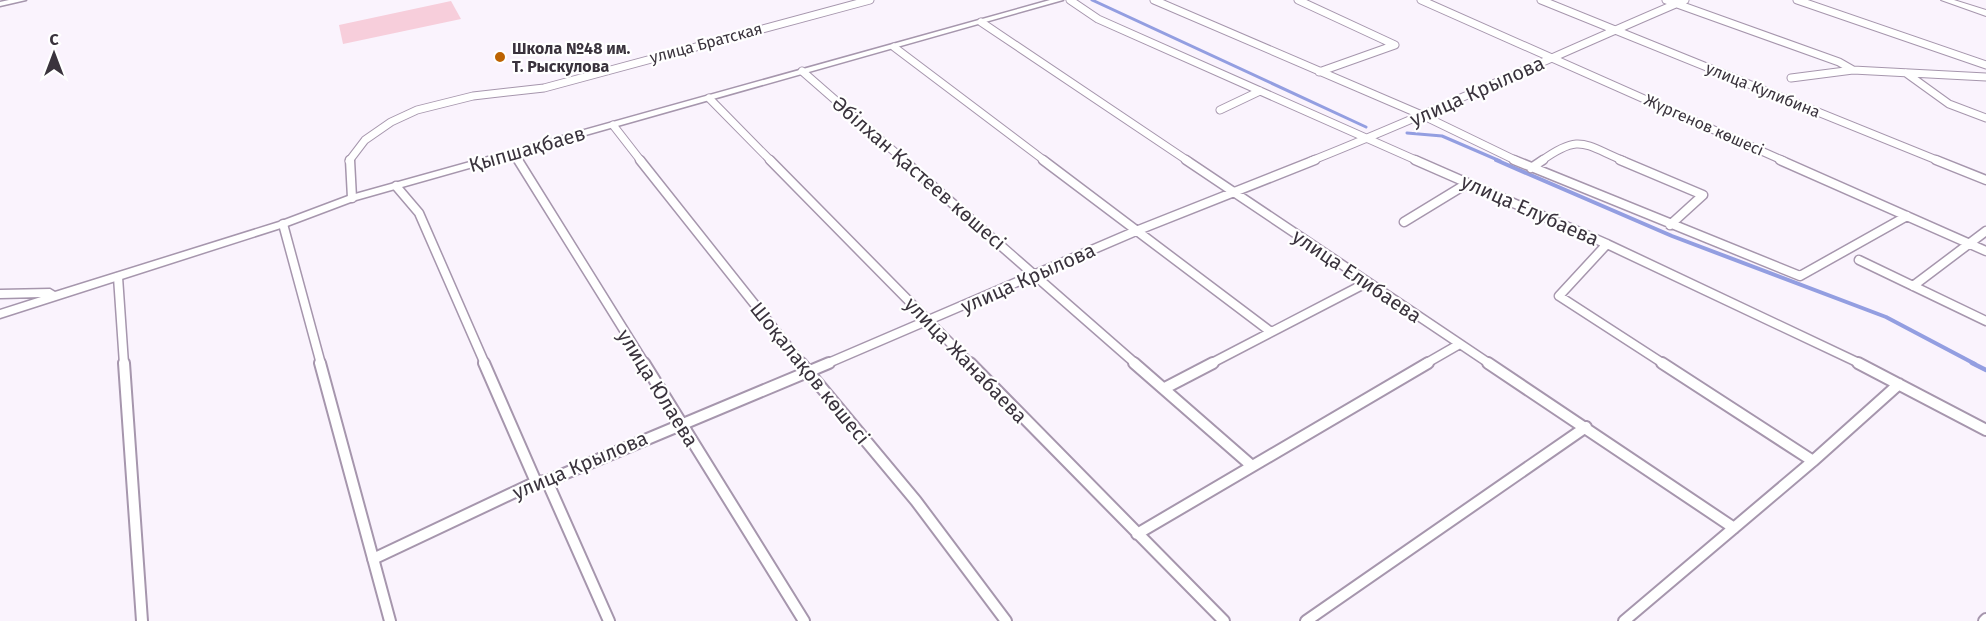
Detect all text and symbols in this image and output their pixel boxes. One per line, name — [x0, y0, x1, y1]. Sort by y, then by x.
street label: улица Братская — [648, 19, 764, 67]
north arrow — [24, 24, 84, 84]
text: С — [49, 30, 59, 49]
place label: Школа №48 им. Т. Рыскулова — [512, 39, 630, 76]
marker: Школа №48 им. Т. Рыскулова — [493, 50, 507, 64]
street label: улица Крылова — [1406, 51, 1548, 131]
street label: улица Кулибина — [1703, 58, 1823, 122]
street label: Жүргенов көшесі — [1641, 90, 1767, 160]
street label: Әбілхан Қастеев көшесі — [827, 91, 1011, 255]
street label: Қыпшақбаев — [466, 121, 588, 177]
street label: улица Елубаева — [1457, 169, 1603, 251]
street label: улица Елибаева — [1288, 224, 1426, 328]
street label: улица Крылова — [957, 238, 1099, 318]
street label: улица Жанабаева — [900, 292, 1032, 428]
street label: Шоқалақов көшесі — [745, 297, 875, 449]
street label: улица Юлаева — [612, 325, 704, 451]
street label: улица Крылова — [509, 426, 651, 504]

